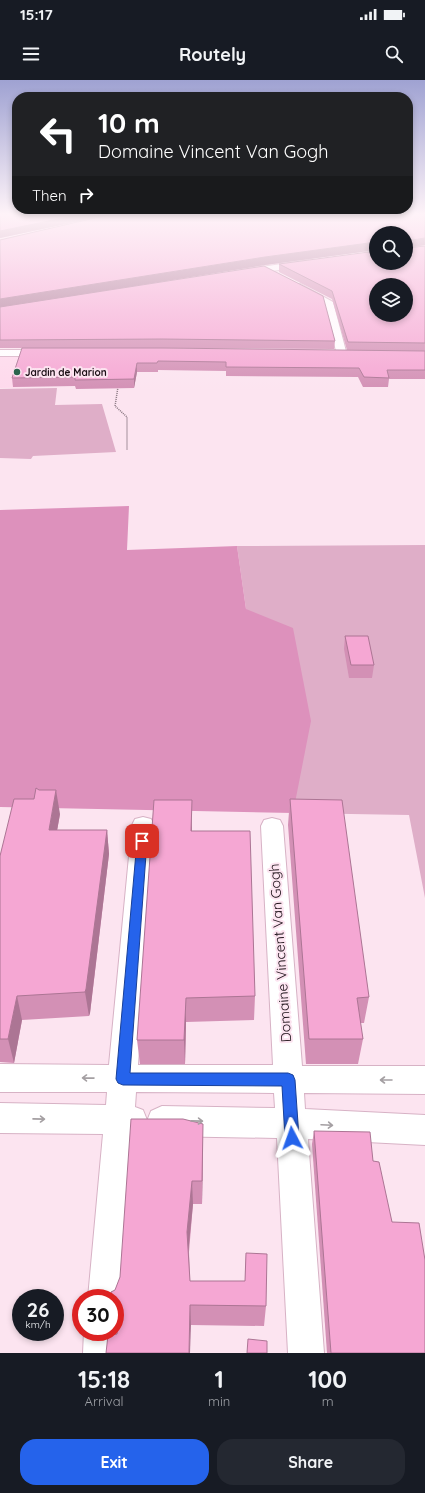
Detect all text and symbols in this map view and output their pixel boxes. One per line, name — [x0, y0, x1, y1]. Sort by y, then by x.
text: 15:17 — [20, 5, 53, 24]
icon: menu — [20, 43, 42, 65]
text: Routely — [179, 43, 246, 66]
icon: search — [383, 43, 405, 65]
text: 10 m — [98, 105, 160, 140]
icon: left — [32, 108, 84, 160]
text: Domaine Vincent Van Gogh — [98, 140, 329, 163]
icon: right — [75, 184, 97, 206]
text: Then — [32, 186, 67, 205]
map controls — [369, 226, 413, 322]
button: search — [369, 226, 413, 270]
button: layers — [369, 278, 413, 322]
place label: Jardin de Marion — [25, 366, 107, 379]
marker: Jardin de Marion — [12, 367, 22, 377]
pin — [125, 824, 159, 858]
icon: arrive — [131, 830, 153, 852]
street label: Domaine Vincent Van Gogh — [265, 863, 295, 1043]
one-way arrow — [82, 1075, 95, 1082]
one-way arrow — [380, 1076, 393, 1084]
one-way arrow — [32, 1115, 45, 1122]
one-way arrow — [190, 1117, 203, 1125]
position arrow — [271, 1117, 313, 1159]
one-way arrow — [320, 1121, 333, 1128]
speed limit sign: 30 — [72, 1289, 124, 1341]
text: 26 — [27, 1297, 49, 1322]
text: km/h — [25, 1318, 51, 1331]
text: 15:18 — [78, 1364, 130, 1394]
text: 1 — [215, 1364, 224, 1394]
text: 100 — [308, 1364, 347, 1394]
text: Arrival — [85, 1393, 124, 1409]
text: min — [208, 1393, 230, 1409]
text: m — [322, 1393, 334, 1409]
button: Exit — [20, 1439, 209, 1485]
button: Share — [217, 1439, 405, 1485]

